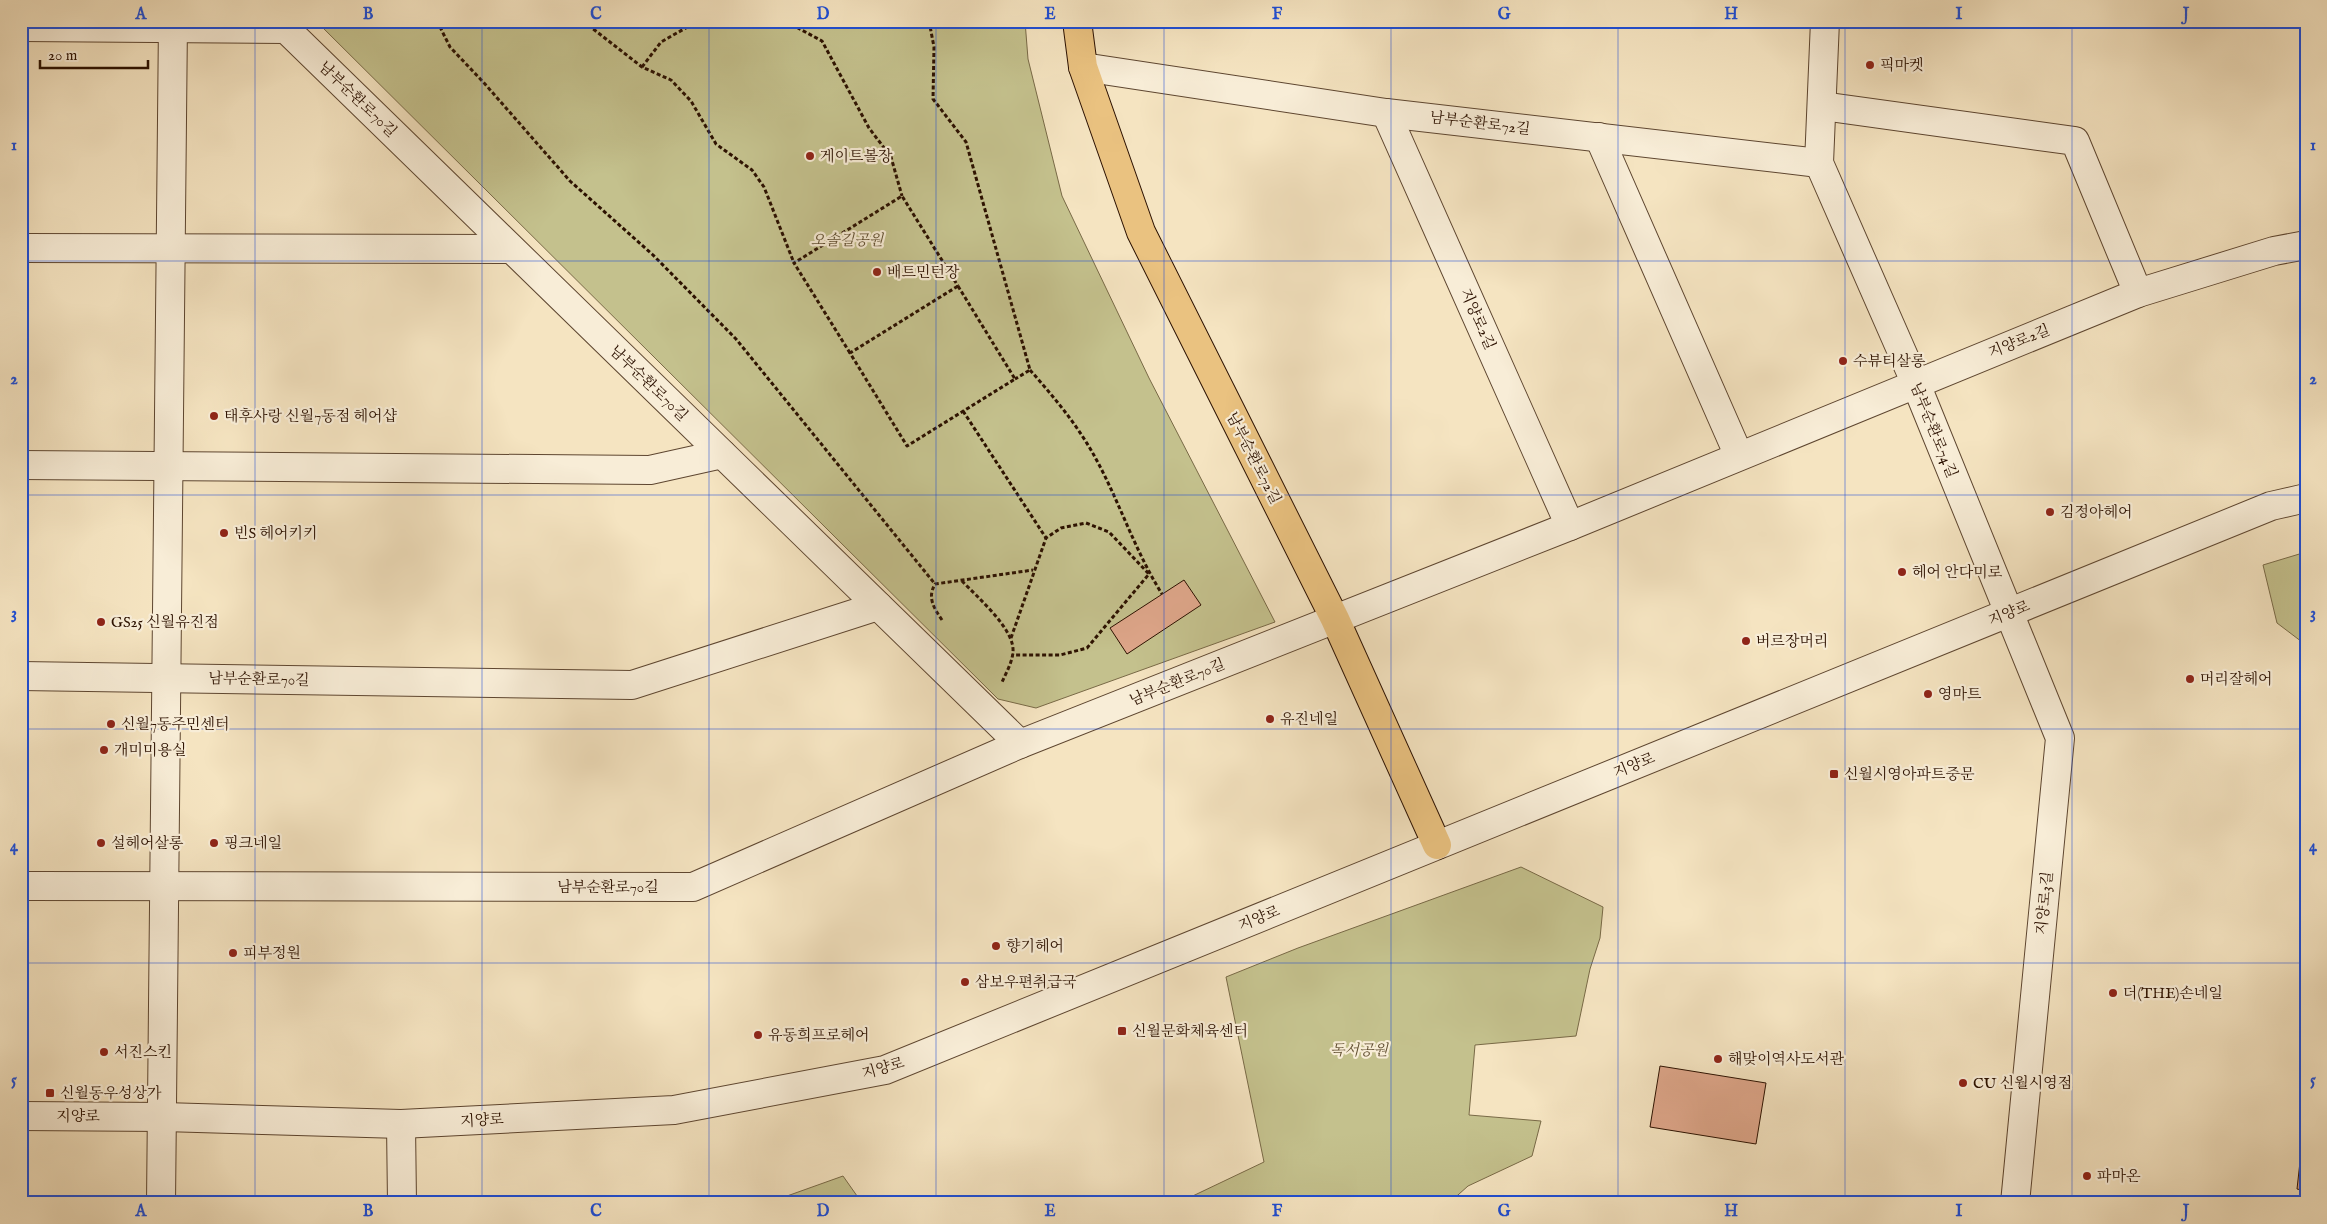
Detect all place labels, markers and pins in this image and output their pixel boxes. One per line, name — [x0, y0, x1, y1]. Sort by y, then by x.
place label: 픽마켓 — [1880, 56, 1923, 75]
marker: 픽마켓 — [1864, 59, 1876, 71]
place label: 게이트볼장 — [820, 147, 893, 166]
marker: 게이트볼장 — [804, 150, 816, 162]
place label: 배트민턴장 — [887, 263, 960, 282]
marker: 배트민턴장 — [871, 266, 883, 278]
place label: 수뷰티살롱 — [1853, 352, 1926, 371]
marker: 수뷰티살롱 — [1837, 355, 1849, 367]
place label: 태후사랑 신월7동점 헤어샵 — [224, 407, 397, 426]
marker: 태후사랑 신월7동점 헤어샵 — [208, 410, 220, 422]
place label: 김정아헤어 — [2060, 503, 2132, 522]
marker: 김정아헤어 — [2044, 506, 2056, 518]
place label: 빈S 헤어키키 — [234, 524, 317, 543]
marker: 빈S 헤어키키 — [218, 527, 230, 539]
place label: 헤어 안다미로 — [1912, 563, 2003, 582]
marker: 헤어 안다미로 — [1896, 566, 1908, 578]
place label: GS25 신월유진점 — [111, 613, 219, 632]
marker: GS25 신월유진점 — [95, 616, 107, 628]
place label: 버르장머리 — [1756, 632, 1828, 651]
marker: 버르장머리 — [1740, 635, 1752, 647]
place label: 머리잘헤어 — [2200, 670, 2272, 689]
marker: 머리잘헤어 — [2184, 673, 2196, 685]
place label: 영마트 — [1938, 685, 1982, 704]
marker: 영마트 — [1922, 688, 1934, 700]
place label: 유진네일 — [1280, 710, 1338, 729]
marker: 유진네일 — [1264, 713, 1276, 725]
place label: 신월7동주민센터 — [121, 715, 229, 734]
marker: 신월7동주민센터 — [105, 718, 117, 730]
place label: 개미미용실 — [114, 741, 186, 760]
marker: 개미미용실 — [98, 744, 110, 756]
place label: 신월시영아파트중문 — [1844, 765, 1975, 784]
marker: 신월시영아파트중문 — [1828, 768, 1840, 780]
place label: 설헤어살롱 — [111, 834, 184, 853]
place label: 핑크네일 — [224, 834, 282, 853]
marker: 설헤어살롱 — [95, 837, 107, 849]
marker: 핑크네일 — [208, 837, 220, 849]
place label: 향기헤어 — [1006, 937, 1064, 956]
marker: 향기헤어 — [990, 940, 1002, 952]
place label: 피부정원 — [243, 944, 301, 963]
marker: 피부정원 — [227, 947, 239, 959]
place label: 삼보우편취급국 — [975, 973, 1077, 992]
marker: 삼보우편취급국 — [959, 976, 971, 988]
place label: 더(THE)손네일 — [2123, 984, 2223, 1003]
marker: 더(THE)손네일 — [2107, 987, 2119, 999]
place label: 신월문화체육센터 — [1132, 1022, 1248, 1041]
marker: 신월문화체육센터 — [1116, 1025, 1128, 1037]
place label: 유동희프로헤어 — [768, 1026, 869, 1045]
marker: 유동희프로헤어 — [752, 1029, 764, 1041]
place label: 서진스킨 — [114, 1043, 172, 1062]
marker: 서진스킨 — [98, 1046, 110, 1058]
place label: 해맞이역사도서관 — [1728, 1050, 1844, 1069]
marker: 해맞이역사도서관 — [1712, 1053, 1724, 1065]
place label: CU 신월시영점 — [1973, 1074, 2072, 1093]
marker: CU 신월시영점 — [1957, 1077, 1969, 1089]
place label: 신월동우성상가 — [60, 1084, 162, 1103]
marker: 신월동우성상가 — [44, 1087, 56, 1099]
place label: 파마온 — [2097, 1167, 2141, 1186]
marker: 파마온 — [2081, 1170, 2093, 1182]

